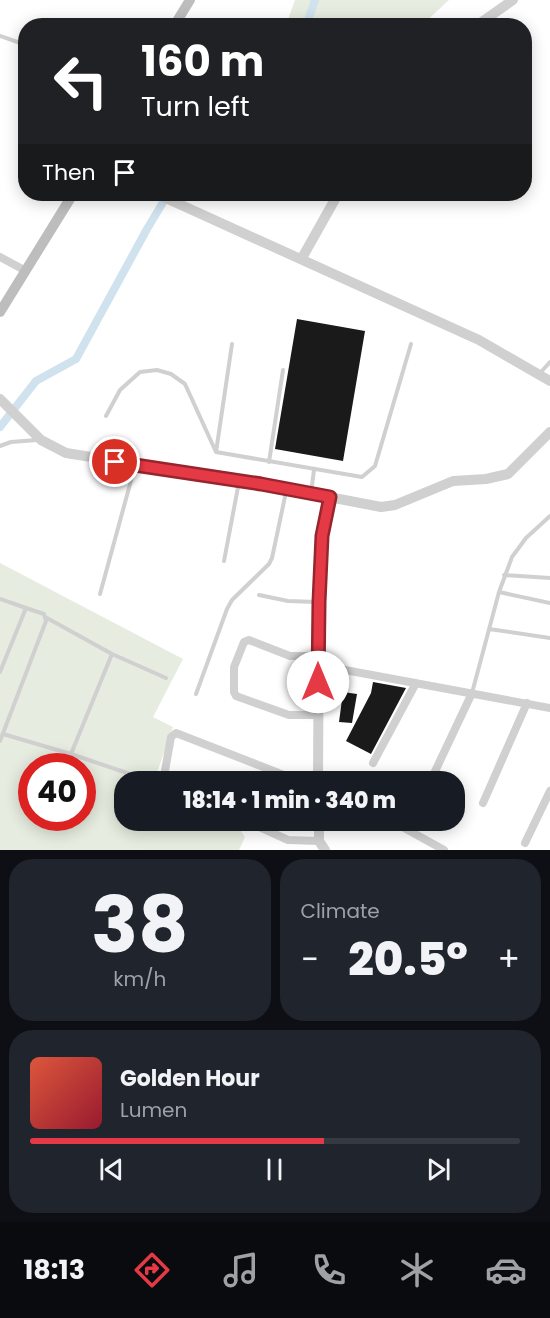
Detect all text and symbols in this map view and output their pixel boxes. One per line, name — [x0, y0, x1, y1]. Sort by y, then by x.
text: 160 m — [141, 32, 264, 91]
icon: left — [42, 42, 120, 120]
text: Turn left — [141, 88, 250, 125]
icon: arrive — [108, 156, 141, 189]
text: Then — [42, 157, 96, 188]
pin — [89, 436, 140, 487]
icon: arrive — [98, 445, 131, 478]
position arrow — [286, 650, 350, 714]
speed limit sign: 40 — [18, 753, 96, 831]
text: 18:14 · 1 min · 340 m — [183, 785, 396, 816]
text: 38 — [91, 870, 189, 979]
text: Climate — [301, 897, 380, 925]
text: 20.5° — [348, 928, 468, 991]
text: − — [301, 936, 319, 983]
text: + — [497, 936, 520, 983]
text: km/h — [113, 965, 166, 993]
text: Golden Hour — [120, 1063, 260, 1094]
text: Lumen — [120, 1096, 187, 1124]
icon: previous — [95, 1153, 128, 1186]
icon: pause — [258, 1153, 291, 1186]
icon: next — [422, 1153, 455, 1186]
icon: directions — [131, 1249, 173, 1291]
icon: music — [220, 1249, 262, 1291]
icon: phone — [308, 1249, 350, 1291]
icon: climate — [396, 1249, 438, 1291]
icon: car — [485, 1249, 527, 1291]
text: 18:13 — [23, 1251, 85, 1288]

